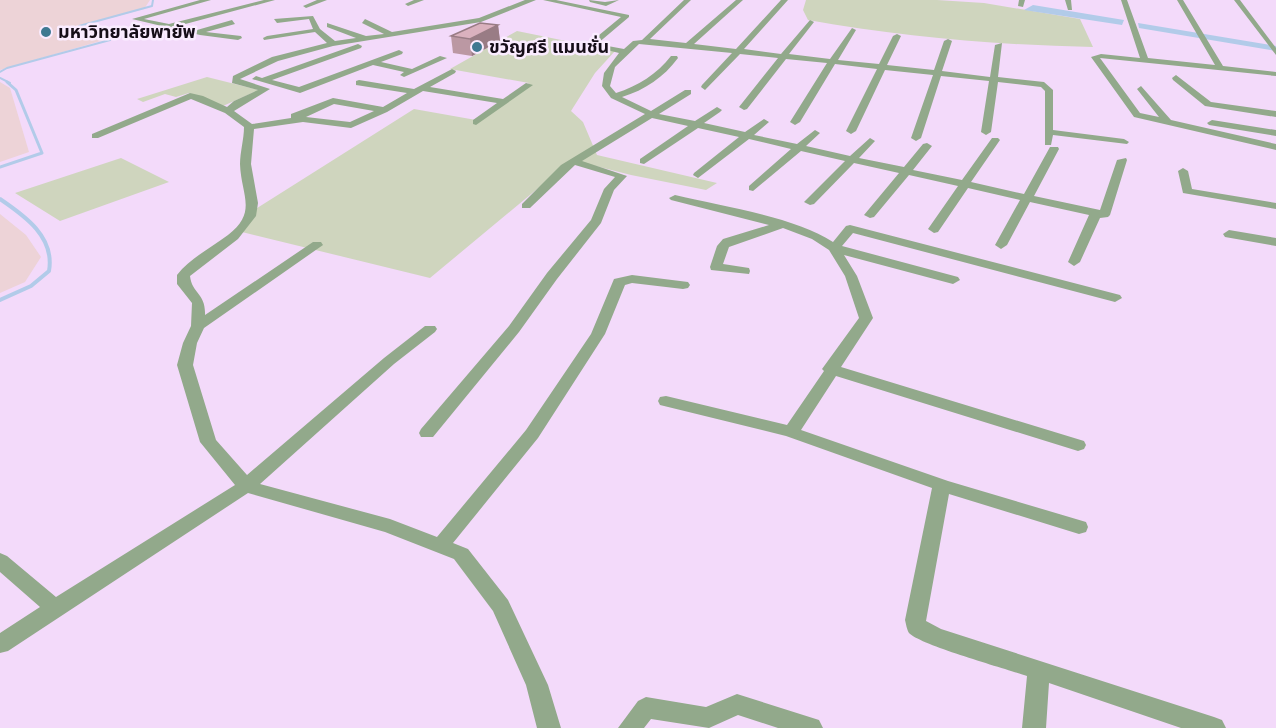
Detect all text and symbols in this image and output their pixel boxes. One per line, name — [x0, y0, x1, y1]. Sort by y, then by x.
place label: มหาวิทยาลัยพายัพ — [58, 22, 196, 42]
marker: มหาวิทยาลัยพายัพ — [39, 25, 53, 39]
place label: ขวัญศรี แมนชั่น — [489, 35, 609, 57]
marker: ขวัญศรี แมนชั่น — [470, 40, 484, 54]

